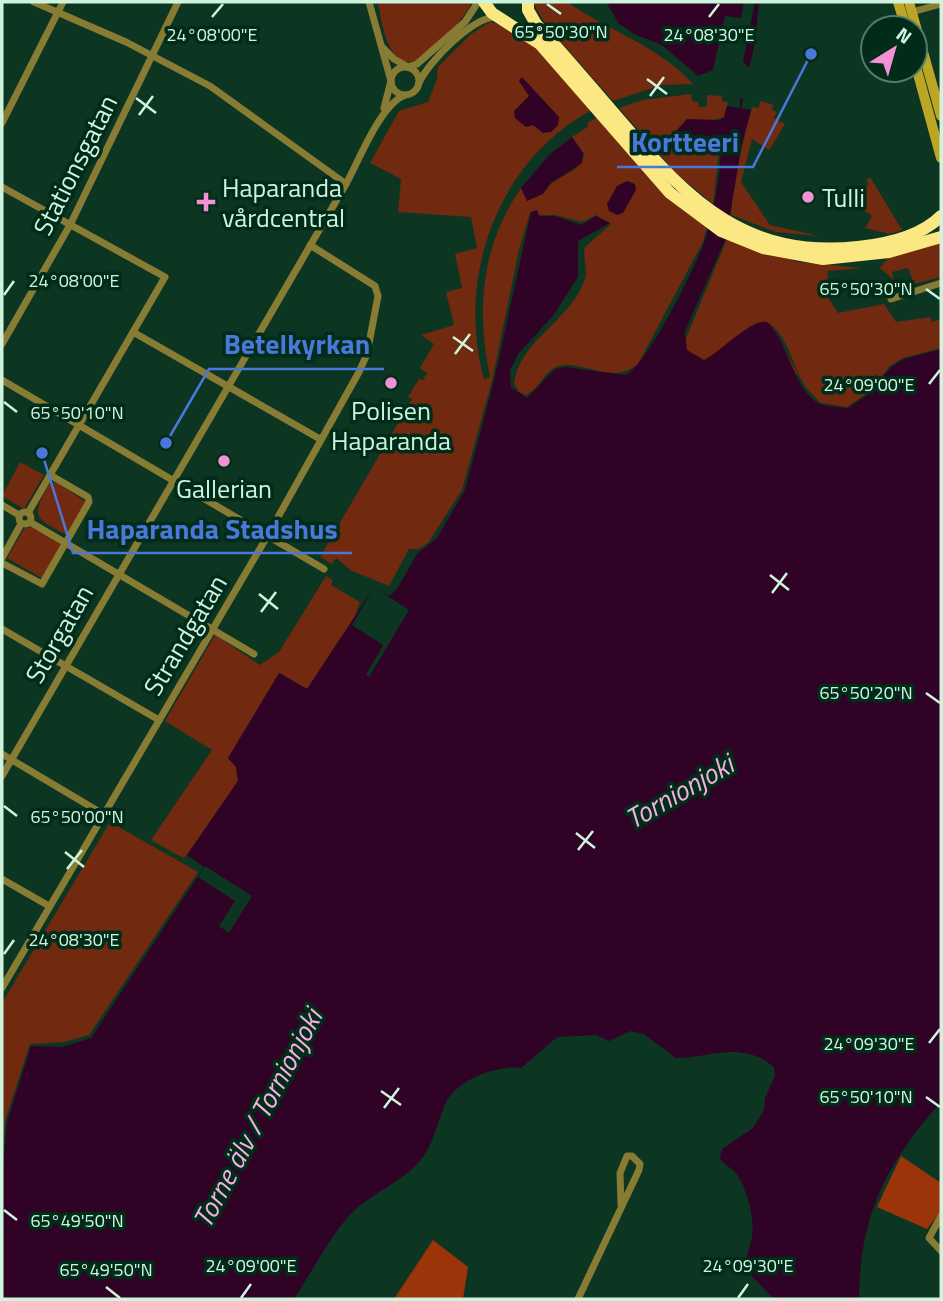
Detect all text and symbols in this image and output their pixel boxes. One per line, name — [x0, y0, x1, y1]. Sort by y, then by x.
north arrow — [859, 14, 929, 84]
text: 65°50'30"N — [514, 18, 608, 45]
text: N — [891, 19, 919, 51]
text: 24°08'00"E — [167, 21, 258, 48]
text: 24°08'30"E — [664, 21, 755, 48]
street label: Stationsgatan — [23, 88, 127, 242]
callout: Kortteeri — [617, 118, 753, 167]
text: Kortteeri — [631, 120, 739, 163]
place label: Haparanda vårdcentral — [222, 168, 345, 237]
place label: Tulli — [822, 178, 865, 217]
marker: Tulli — [800, 189, 816, 205]
marker: Haparanda vårdcentral — [196, 192, 216, 212]
text: 24°08'00"E — [29, 267, 120, 294]
text: 65°50'30"N — [819, 275, 913, 302]
callout: Betelkyrkan — [209, 320, 384, 369]
text: Betelkyrkan — [224, 322, 370, 365]
text: 24°09'00"E — [824, 371, 915, 398]
marker: Polisen Haparanda — [383, 375, 399, 391]
place label: Polisen Haparanda — [331, 391, 451, 460]
text: 65°50'10"N — [30, 399, 124, 426]
marker: Gallerian — [216, 453, 232, 469]
place label: Gallerian — [176, 469, 272, 508]
callout: Haparanda Stadshus — [73, 504, 352, 553]
text: Haparanda Stadshus — [86, 507, 338, 550]
street label: Strandgatan — [133, 567, 237, 703]
street label: Storgatan — [15, 577, 103, 691]
text: 65°50'20"N — [819, 679, 913, 706]
water label: Tornionjoki — [617, 741, 744, 839]
text: 65°50'00"N — [30, 803, 124, 830]
text: 24°08'30"E — [29, 926, 120, 953]
water label: Torne älv / Tornionjoki — [181, 998, 334, 1235]
text: 24°09'30"E — [824, 1030, 915, 1057]
text: 65°50'10"N — [819, 1083, 913, 1110]
text: 65°49'50"N — [30, 1207, 124, 1234]
text: 24°09'00"E — [206, 1252, 297, 1279]
text: 24°09'30"E — [703, 1252, 794, 1279]
text: 65°49'50"N — [59, 1256, 153, 1283]

